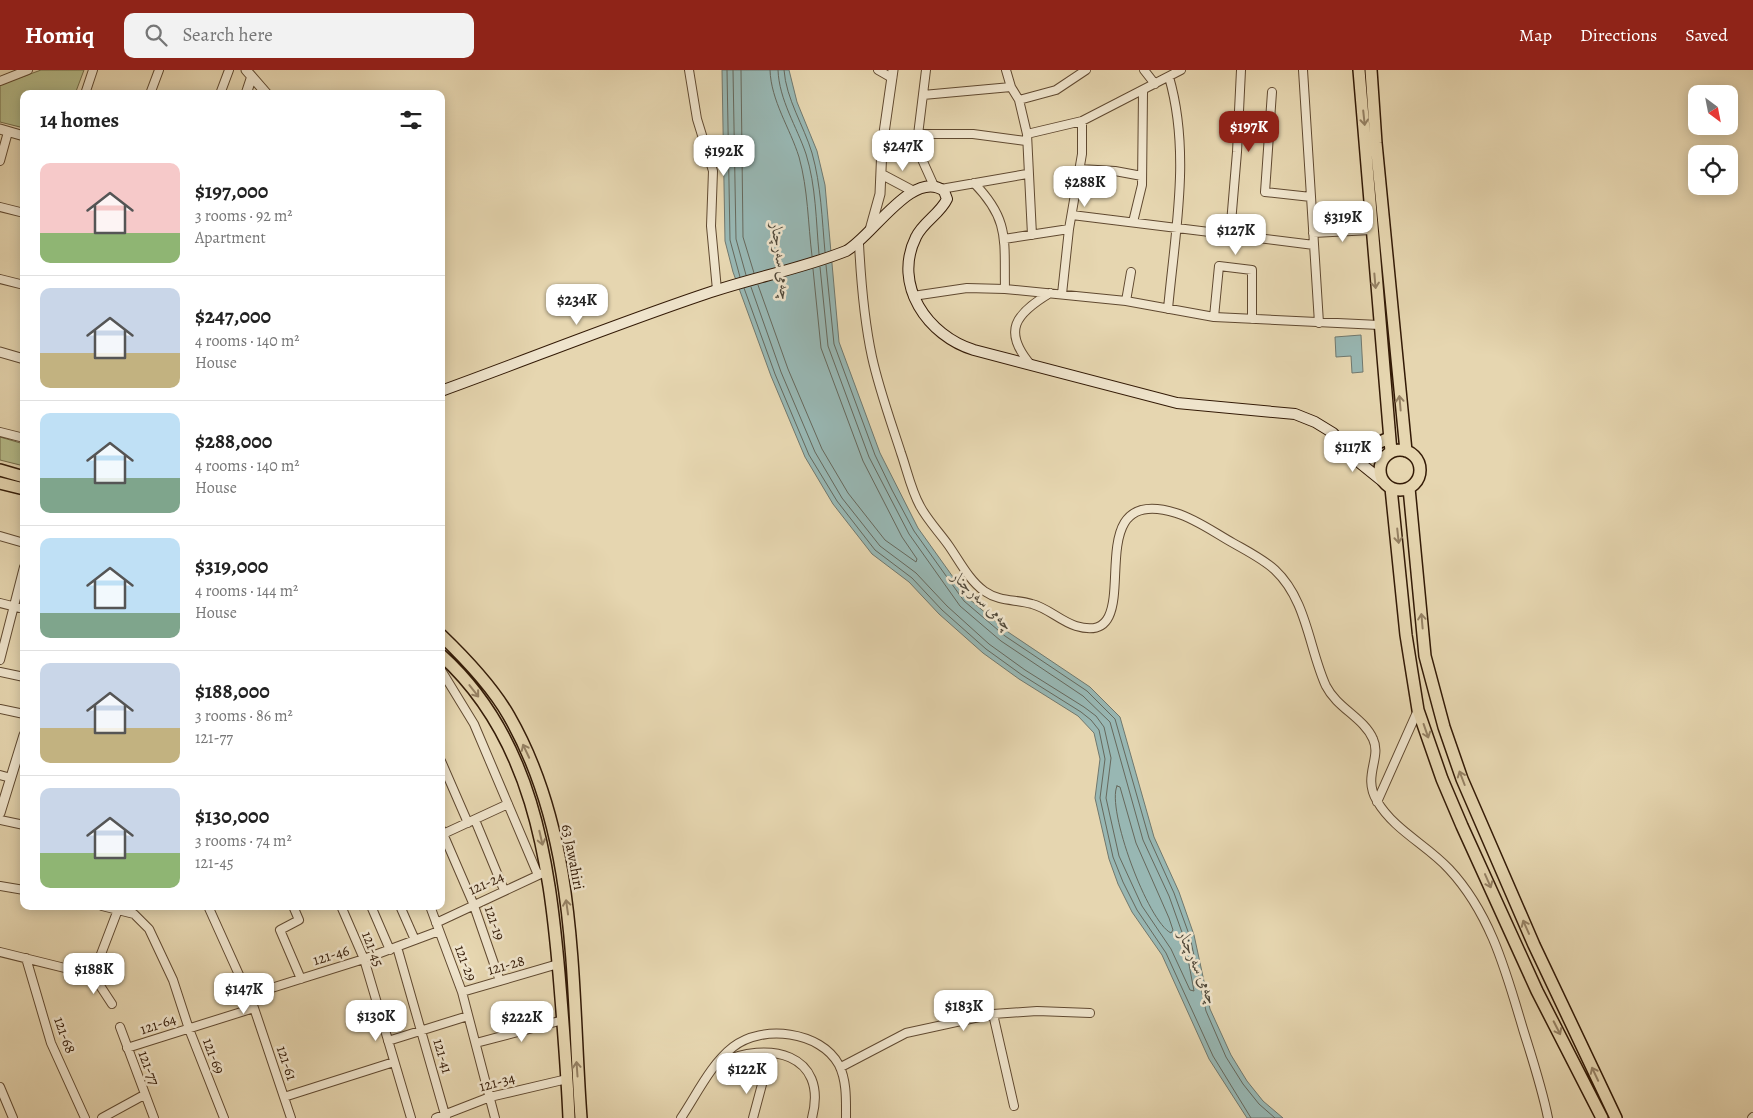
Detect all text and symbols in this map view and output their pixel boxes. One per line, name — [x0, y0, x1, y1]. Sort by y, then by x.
search box — [124, 13, 474, 58]
text: Homiq — [25, 19, 94, 51]
icon: search — [142, 21, 170, 49]
text: Search here — [182, 22, 273, 48]
text: Map — [1519, 23, 1552, 47]
text: Directions — [1580, 23, 1657, 47]
text: Saved — [1685, 23, 1728, 47]
north arrow — [1688, 85, 1738, 135]
map controls — [1688, 85, 1738, 195]
text: 14 homes — [40, 106, 119, 134]
icon: filters — [397, 106, 425, 134]
one-way arrow — [1359, 110, 1369, 126]
pin: $197K — [1214, 111, 1284, 153]
text: $197K — [1230, 116, 1268, 138]
pin: $247K — [868, 129, 938, 172]
pin: $192K — [689, 134, 759, 177]
text: $247K — [883, 135, 923, 157]
text: $192K — [705, 140, 743, 162]
button: locate — [1688, 145, 1738, 195]
pin: $288K — [1050, 166, 1120, 208]
text: $288K — [1064, 171, 1106, 193]
text: $197,000 — [195, 177, 268, 205]
icon: home — [80, 183, 140, 243]
pin: $319K — [1308, 200, 1378, 243]
text: 3 rooms · 92 m² — [195, 205, 293, 227]
text: $319K — [1324, 206, 1362, 228]
pin: $127K — [1201, 214, 1271, 256]
text: $127K — [1217, 219, 1255, 241]
water label: چەمی سەرچنار — [765, 220, 797, 301]
text: Apartment — [195, 227, 266, 249]
one-way arrow — [1371, 272, 1380, 288]
pin: $234K — [542, 284, 612, 326]
text: $234K — [557, 289, 597, 311]
text: $247,000 — [195, 302, 271, 330]
icon: home — [80, 308, 140, 368]
text: 4 rooms · 140 m² — [195, 330, 300, 352]
text: House — [195, 352, 237, 374]
one-way arrow — [1396, 395, 1405, 411]
text: $288,000 — [195, 427, 272, 455]
pin: $117K — [1318, 430, 1388, 473]
icon: home — [80, 433, 140, 493]
text: $117K — [1335, 436, 1371, 458]
text: 4 rooms · 140 m² — [195, 455, 300, 477]
text: House — [195, 477, 237, 499]
one-way arrow — [1393, 528, 1403, 544]
text: $319,000 — [195, 552, 268, 580]
icon: home — [80, 558, 140, 618]
water label: چەمی سەرچنار — [946, 565, 1018, 636]
text: 4 rooms · 144 m² — [195, 580, 298, 602]
text: House — [195, 602, 237, 624]
one-way arrow — [1417, 613, 1427, 629]
text: $188,000 — [195, 677, 270, 705]
icon: home — [80, 683, 140, 743]
one-way arrow — [469, 684, 479, 698]
text: 3 rooms · 86 m² — [195, 705, 293, 727]
one-way arrow — [1422, 723, 1431, 738]
text: 121-77 — [195, 727, 233, 749]
one-way arrow — [521, 744, 530, 759]
one-way arrow — [1457, 770, 1466, 786]
text: $130,000 — [195, 802, 269, 830]
icon: home — [80, 808, 140, 868]
street label: 63 Jawahiri — [557, 822, 589, 892]
one-way arrow — [537, 829, 546, 845]
text: 3 rooms · 74 m² — [195, 830, 292, 852]
text: 121-45 — [195, 852, 234, 874]
street label: 121-24 — [465, 866, 507, 900]
one-way arrow — [1483, 873, 1493, 888]
one-way arrow — [562, 900, 572, 916]
street label: 121-19 — [480, 903, 510, 943]
one-way arrow — [1521, 920, 1531, 935]
water label: چەمی سەرچنار — [1172, 926, 1223, 1008]
street label: 121-45 — [357, 928, 389, 970]
street label: 121-46 — [310, 940, 352, 970]
street label: 121-29 — [450, 942, 482, 984]
street label: 121-28 — [485, 950, 527, 980]
pin: $188K — [59, 952, 129, 995]
text: $188K — [74, 958, 114, 980]
pin: $147K — [209, 972, 279, 1015]
text: $147K — [225, 978, 263, 1000]
pin: $183K — [929, 990, 999, 1032]
text: $183K — [945, 995, 983, 1017]
pin: $130K — [341, 1000, 411, 1042]
pin: $222K — [487, 1000, 557, 1043]
text: $130K — [357, 1005, 395, 1027]
text: $222K — [501, 1006, 543, 1028]
street label: 121-64 — [137, 1009, 179, 1039]
street label: 121-68 — [49, 1014, 81, 1056]
one-way arrow — [1552, 1021, 1562, 1035]
street label: 121-69 — [198, 1035, 230, 1077]
street label: 121-41 — [429, 1036, 457, 1076]
street label: 121-61 — [272, 1043, 302, 1083]
street label: 121-77 — [134, 1048, 165, 1089]
pin: $122K — [712, 1052, 782, 1095]
text: $122K — [727, 1058, 767, 1080]
one-way arrow — [573, 1062, 582, 1078]
one-way arrow — [1590, 1067, 1600, 1082]
street label: 121-34 — [477, 1068, 517, 1096]

